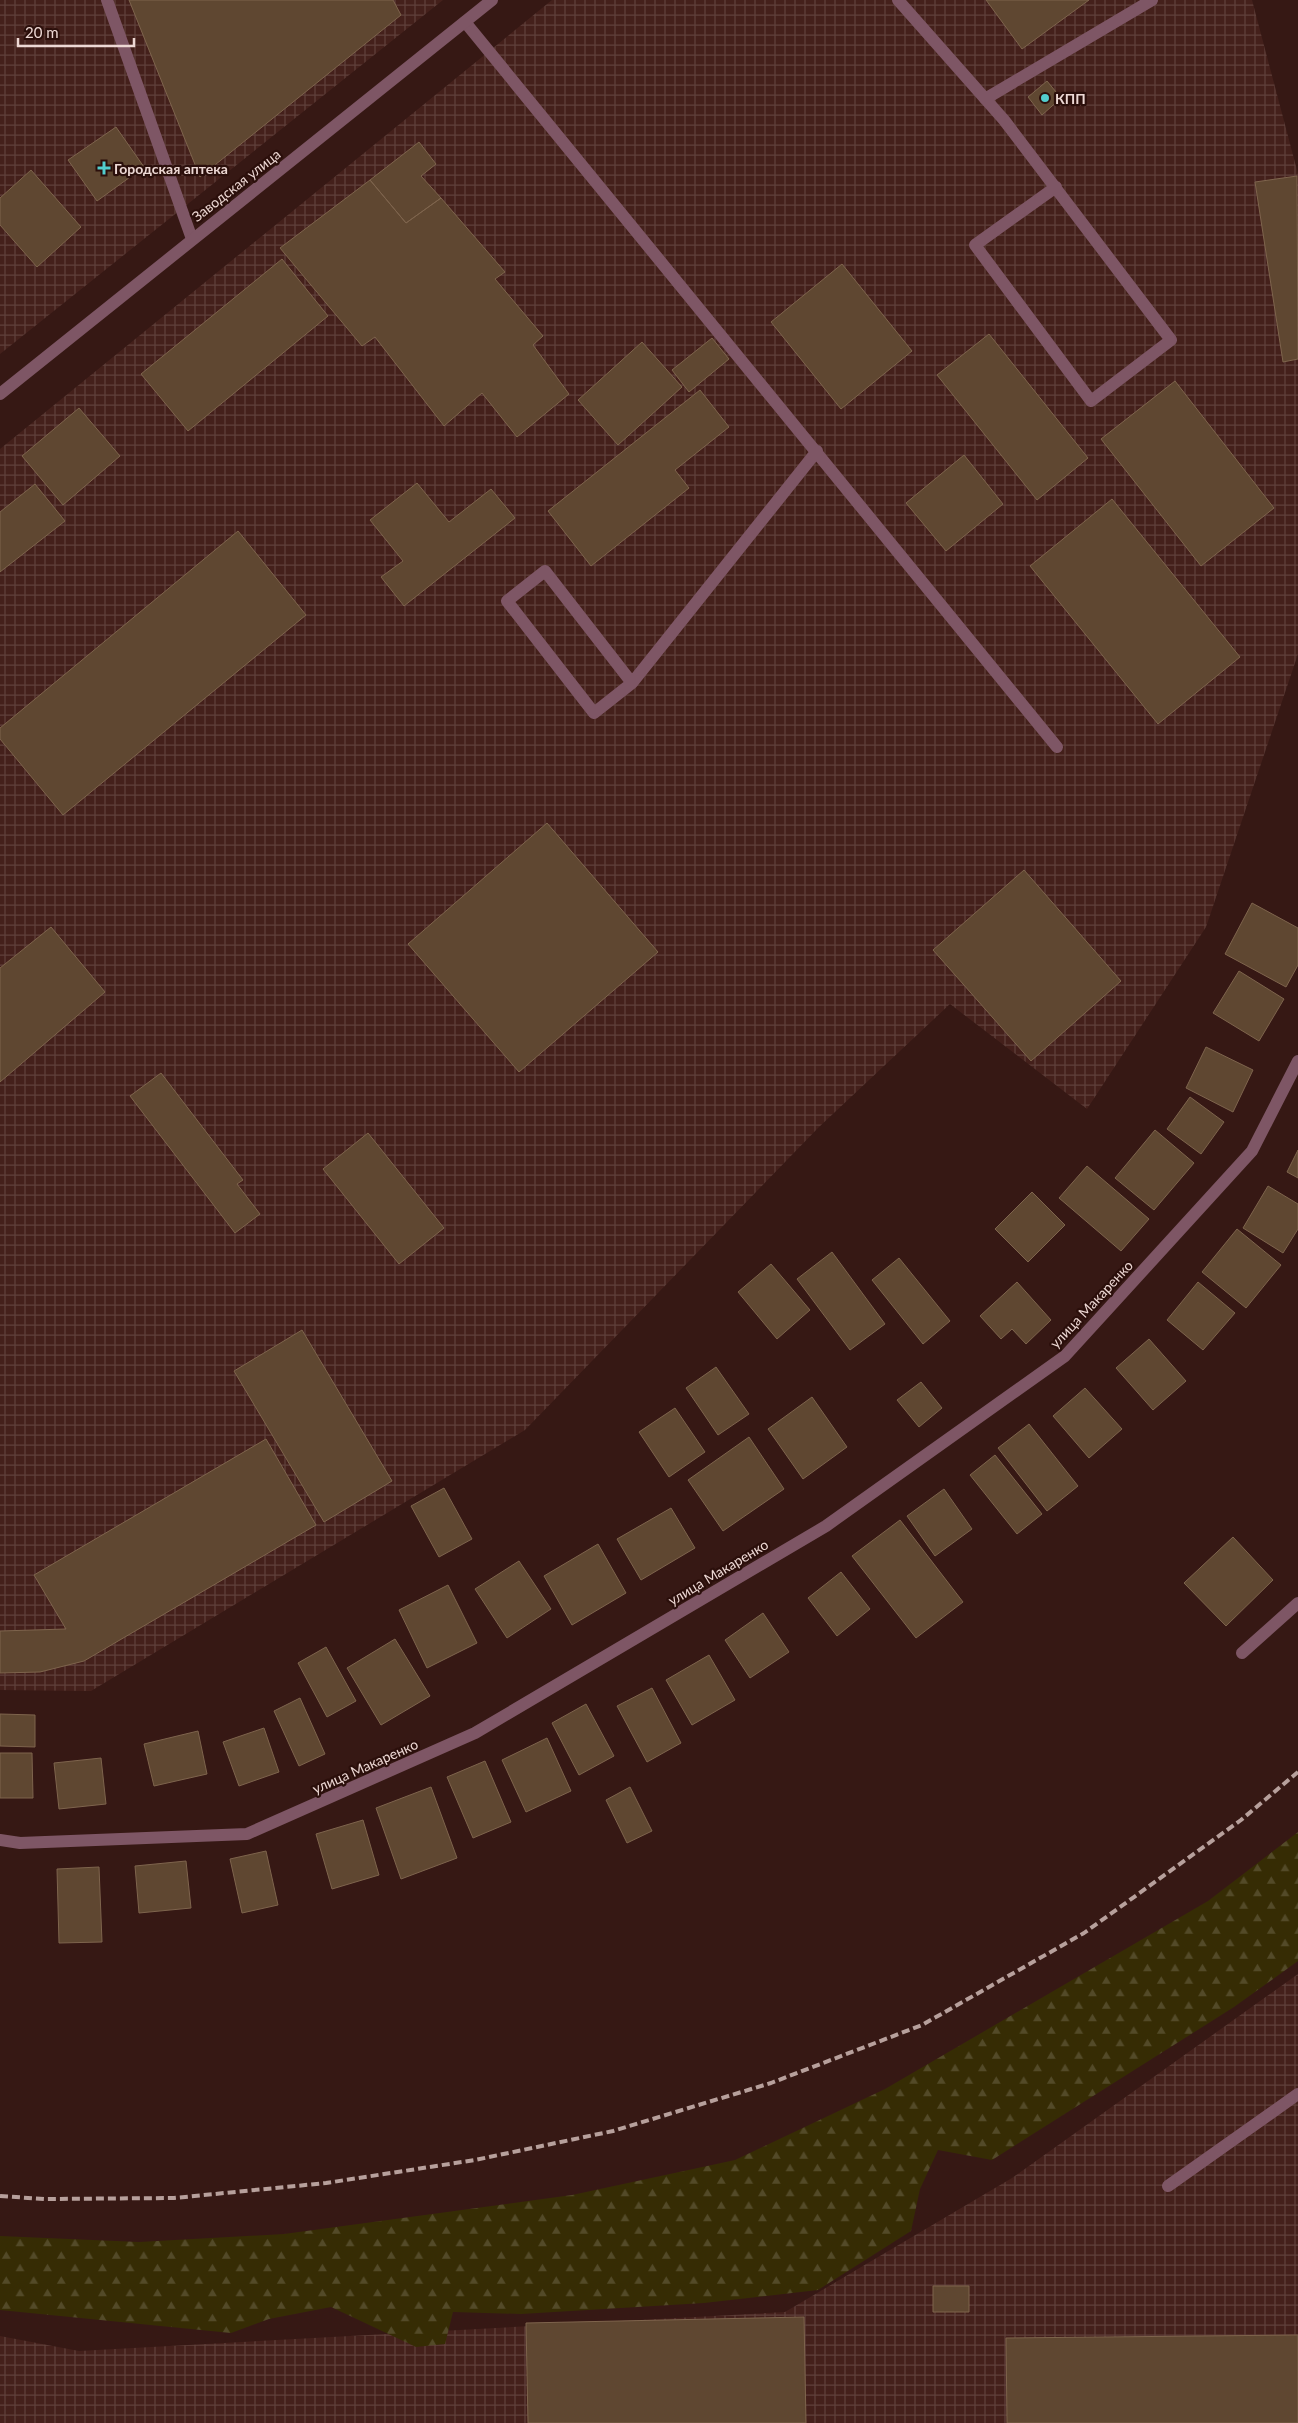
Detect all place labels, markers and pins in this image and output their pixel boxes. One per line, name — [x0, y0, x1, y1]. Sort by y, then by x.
place label: КПП — [1055, 90, 1086, 107]
marker: КПП — [1039, 92, 1051, 104]
place label: Городская аптека — [114, 160, 228, 177]
marker: Городская аптека — [98, 162, 110, 174]

